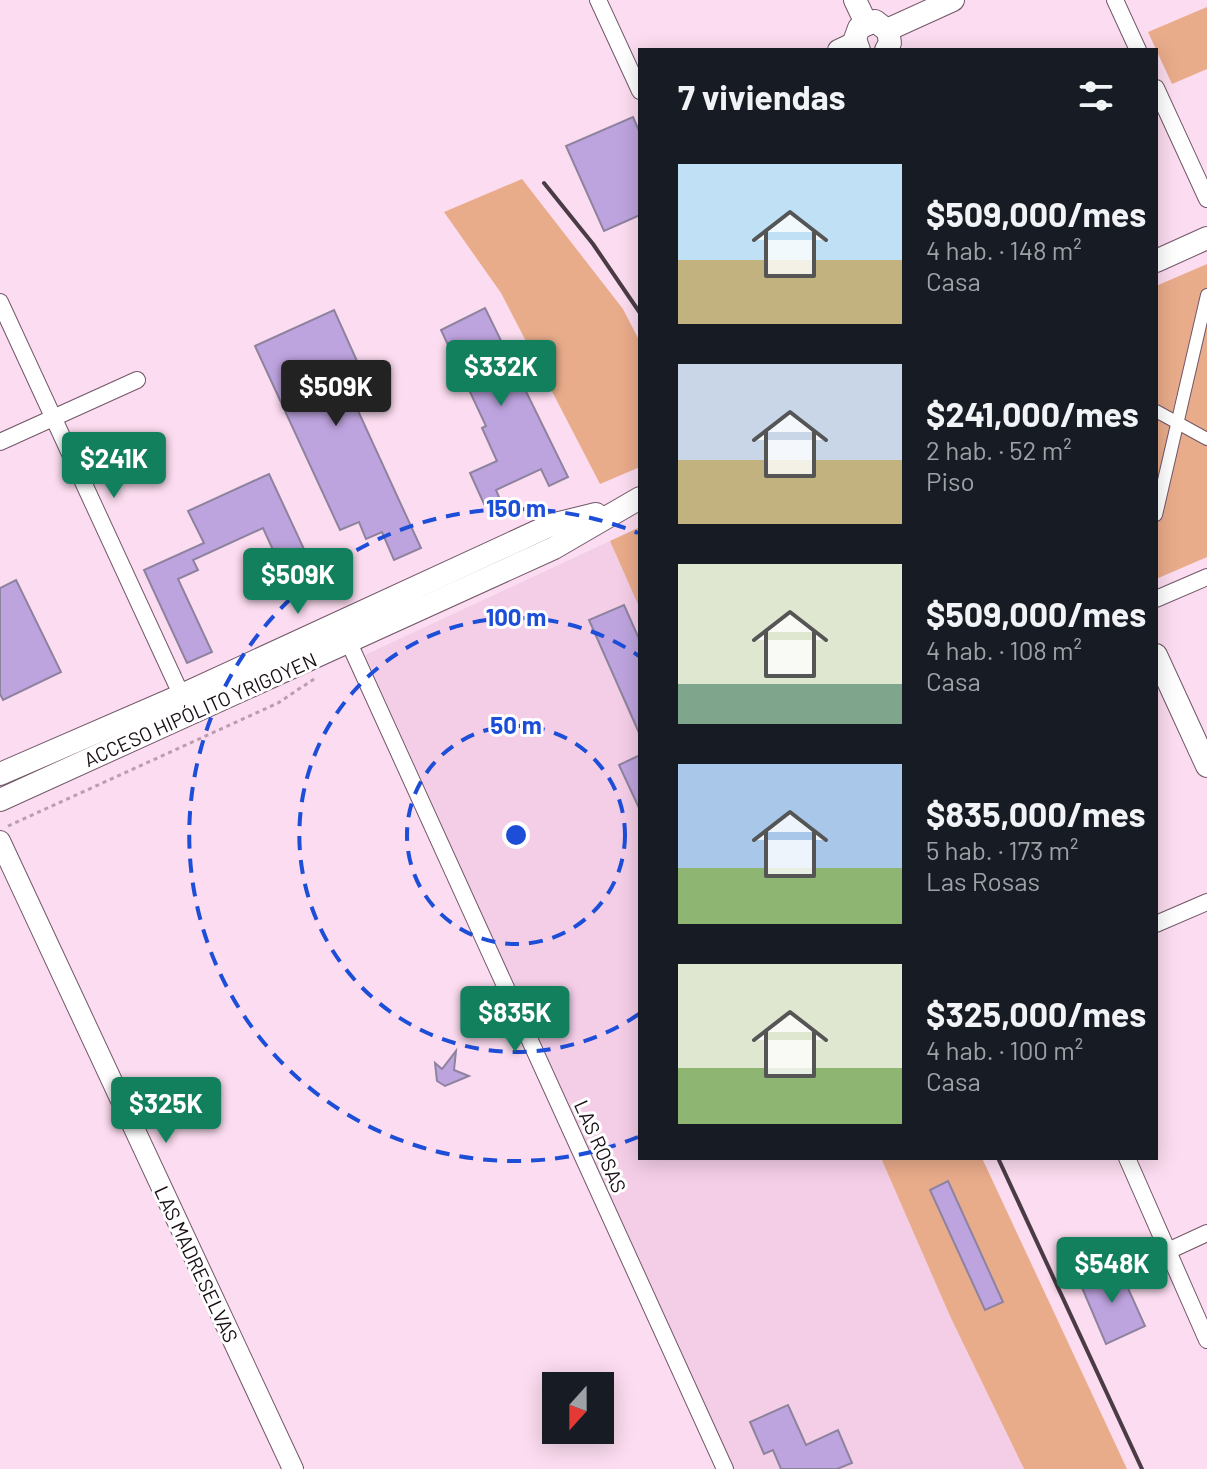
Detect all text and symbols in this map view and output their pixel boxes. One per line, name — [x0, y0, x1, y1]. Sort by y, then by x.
icon: filters — [1074, 74, 1118, 118]
text: 7 viviendas — [678, 76, 846, 117]
text: $509,000/mes — [926, 193, 1146, 234]
icon: home — [742, 196, 838, 292]
text: 4 hab. · 148 m² — [926, 234, 1082, 265]
text: Casa — [926, 265, 981, 296]
pin: $332K — [445, 340, 557, 408]
text: $332K — [464, 350, 538, 381]
pin: $509K — [280, 360, 392, 428]
text: $509K — [299, 370, 373, 401]
text: $241,000/mes — [926, 393, 1139, 434]
icon: home — [742, 396, 838, 492]
pin: $241K — [58, 432, 170, 500]
text: 2 hab. · 52 m² — [926, 434, 1072, 465]
text: $241K — [80, 442, 148, 473]
text: Piso — [926, 465, 975, 496]
text: 150 m — [486, 493, 546, 522]
pin: $509K — [242, 548, 354, 616]
text: $509K — [261, 558, 335, 589]
text: $509,000/mes — [926, 593, 1146, 634]
icon: home — [742, 596, 838, 692]
text: 100 m — [486, 602, 546, 631]
text: 4 hab. · 108 m² — [926, 634, 1082, 665]
street label: ACCESO HIPÓLITO YRIGOYEN — [80, 647, 320, 771]
text: Casa — [926, 665, 981, 696]
text: 50 m — [490, 710, 542, 739]
text: $835,000/mes — [926, 793, 1146, 834]
icon: home — [742, 796, 838, 892]
centre of rings — [502, 821, 530, 849]
text: 5 hab. · 173 m² — [926, 834, 1079, 865]
text: Las Rosas — [926, 865, 1040, 896]
pin: $835K — [459, 986, 571, 1054]
text: $325,000/mes — [926, 993, 1146, 1034]
text: $835K — [478, 996, 552, 1027]
icon: home — [742, 996, 838, 1092]
text: 4 hab. · 100 m² — [926, 1034, 1083, 1065]
text: Casa — [926, 1065, 981, 1096]
pin: $325K — [110, 1077, 222, 1145]
text: $325K — [129, 1087, 203, 1118]
street label: LAS ROSAS — [570, 1096, 632, 1196]
street label: LAS MADRESELVAS — [150, 1182, 244, 1346]
pin: $548K — [1056, 1237, 1168, 1305]
text: $548K — [1075, 1247, 1149, 1278]
north arrow — [542, 1372, 614, 1444]
map controls — [542, 1372, 614, 1444]

